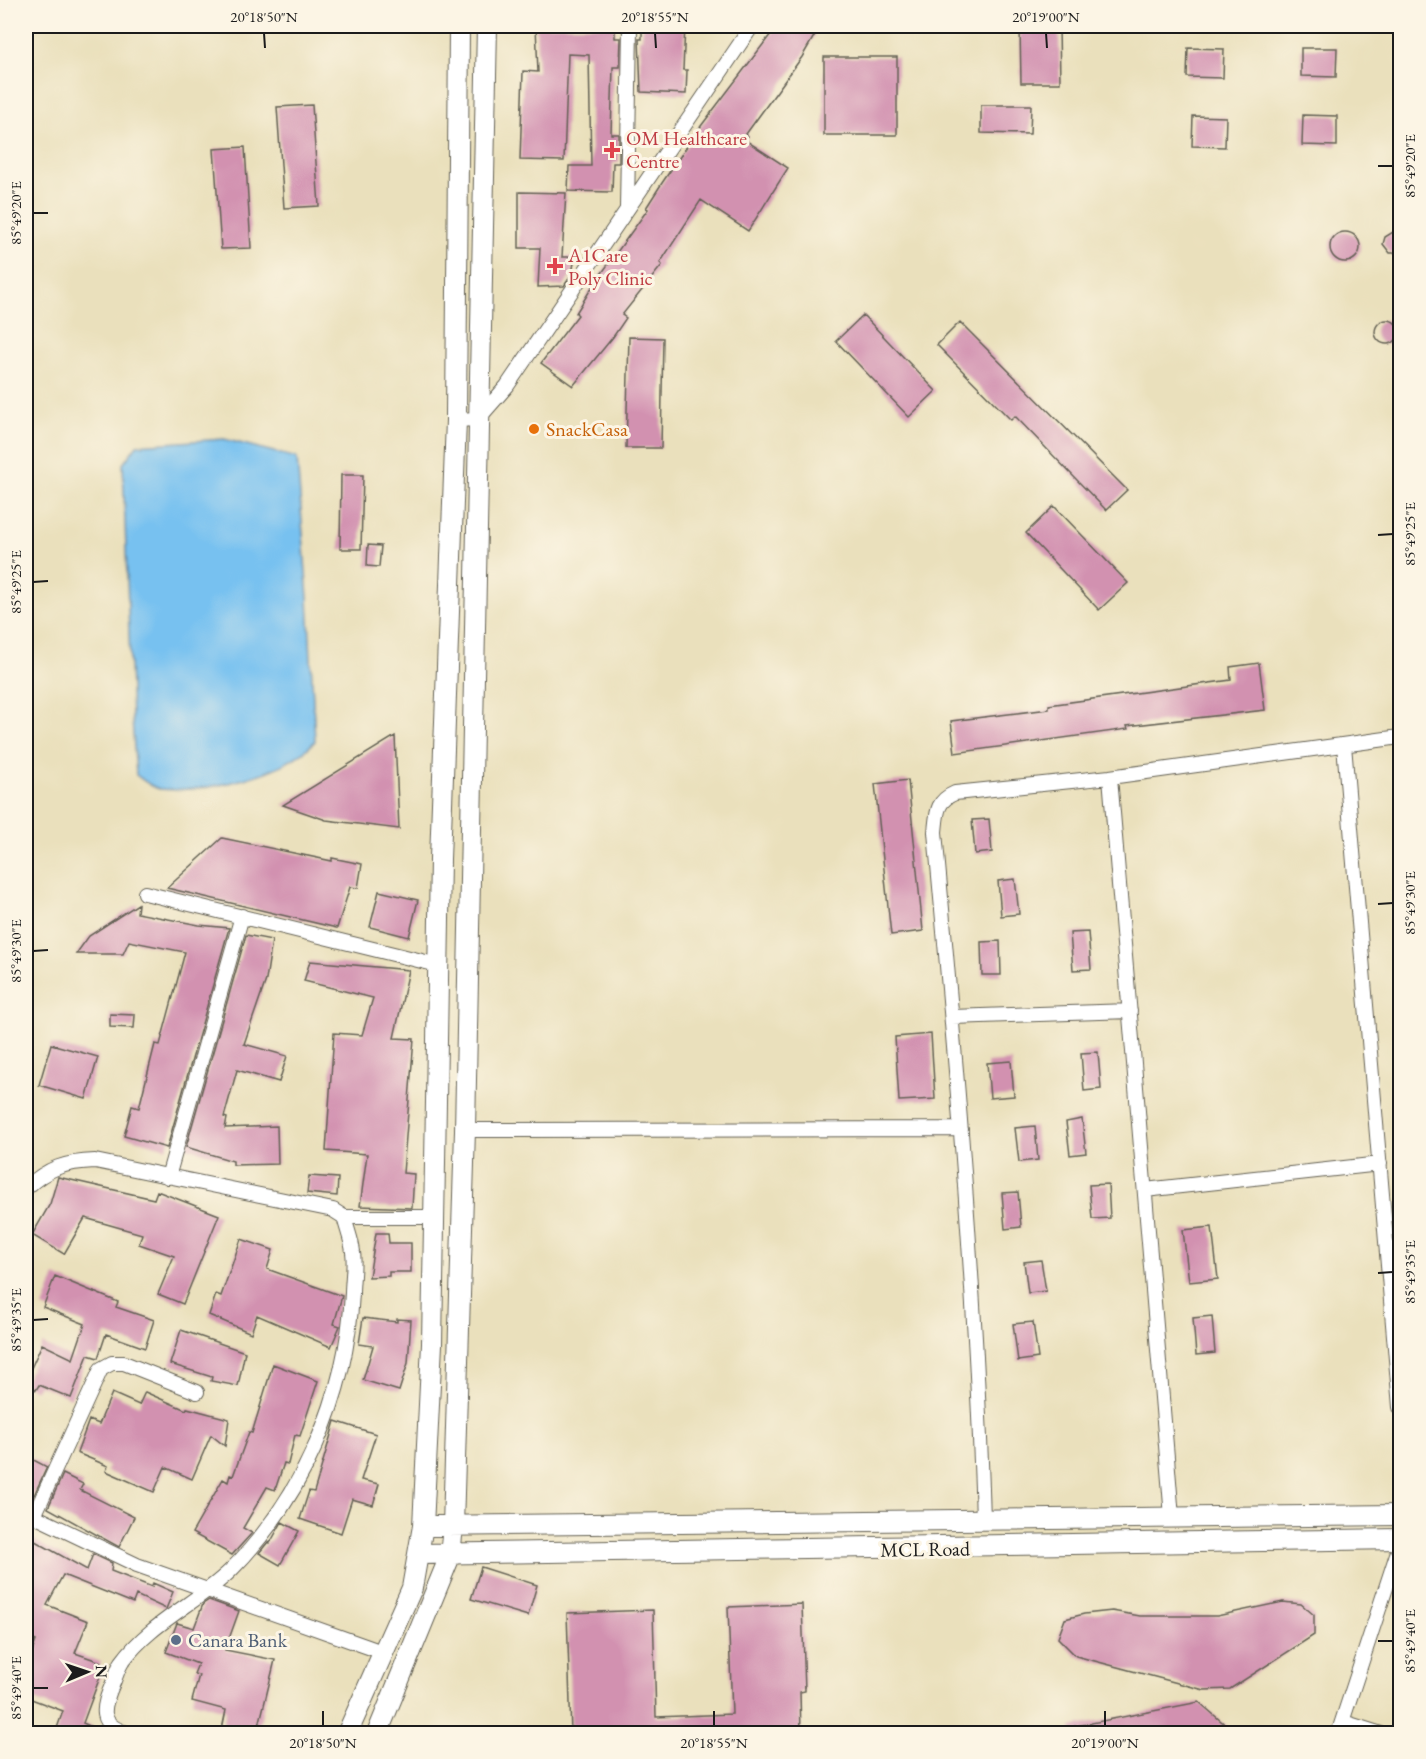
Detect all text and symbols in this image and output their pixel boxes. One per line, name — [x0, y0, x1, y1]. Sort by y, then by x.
text: 20°18'50"N — [230, 7, 298, 26]
text: 20°18'55"N — [621, 7, 689, 26]
text: 20°19'00"N — [1012, 7, 1080, 26]
place label: OM Healthcare Centre — [626, 125, 747, 174]
text: 85°49'20"E — [1400, 133, 1419, 198]
marker: OM Healthcare Centre — [603, 141, 621, 159]
text: 85°49'20"E — [6, 180, 25, 245]
place label: A1Care Poly Clinic — [567, 242, 653, 291]
marker: A1Care Poly Clinic — [546, 257, 564, 275]
place label: SnackCasa — [546, 416, 628, 442]
marker: SnackCasa — [527, 422, 541, 436]
text: 85°49'25"E — [1400, 501, 1419, 566]
text: 85°49'25"E — [6, 549, 25, 614]
text: 85°49'30"E — [1400, 870, 1419, 935]
text: 85°49'30"E — [6, 918, 25, 983]
text: 85°49'35"E — [1400, 1239, 1419, 1304]
text: 85°49'35"E — [6, 1287, 25, 1352]
street label: MCL Road — [880, 1535, 971, 1563]
text: 85°49'40"E — [1400, 1608, 1419, 1673]
place label: Canara Bank — [188, 1627, 288, 1653]
marker: Canara Bank — [169, 1633, 183, 1647]
north arrow — [57, 1642, 117, 1702]
text: 85°49'40"E — [6, 1655, 25, 1720]
text: N — [91, 1665, 112, 1678]
text: 20°18'50"N — [289, 1733, 357, 1752]
text: 20°18'55"N — [680, 1733, 748, 1752]
text: 20°19'00"N — [1071, 1733, 1139, 1752]

